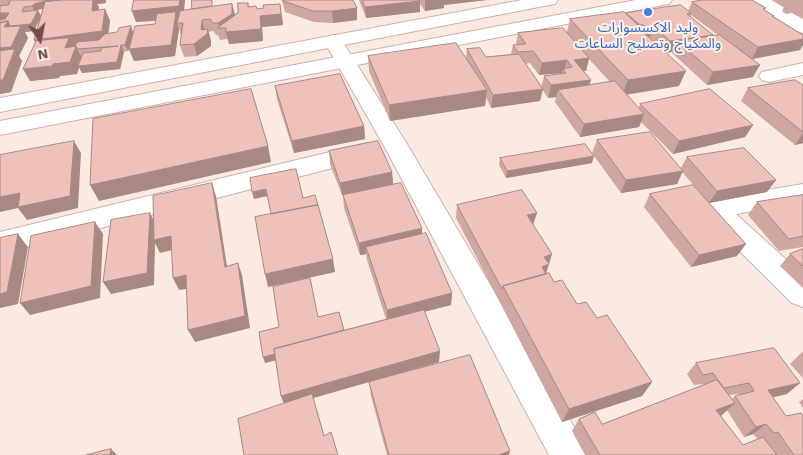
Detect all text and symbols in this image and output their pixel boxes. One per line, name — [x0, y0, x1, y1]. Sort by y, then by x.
marker: وليد الاكسسوارات والمكياج وتصليح الساعات — [642, 6, 654, 18]
north arrow — [15, 15, 65, 65]
place label: وليد الاكسسوارات والمكياج وتصليح الساعات — [575, 20, 721, 52]
text: N — [36, 46, 49, 64]

